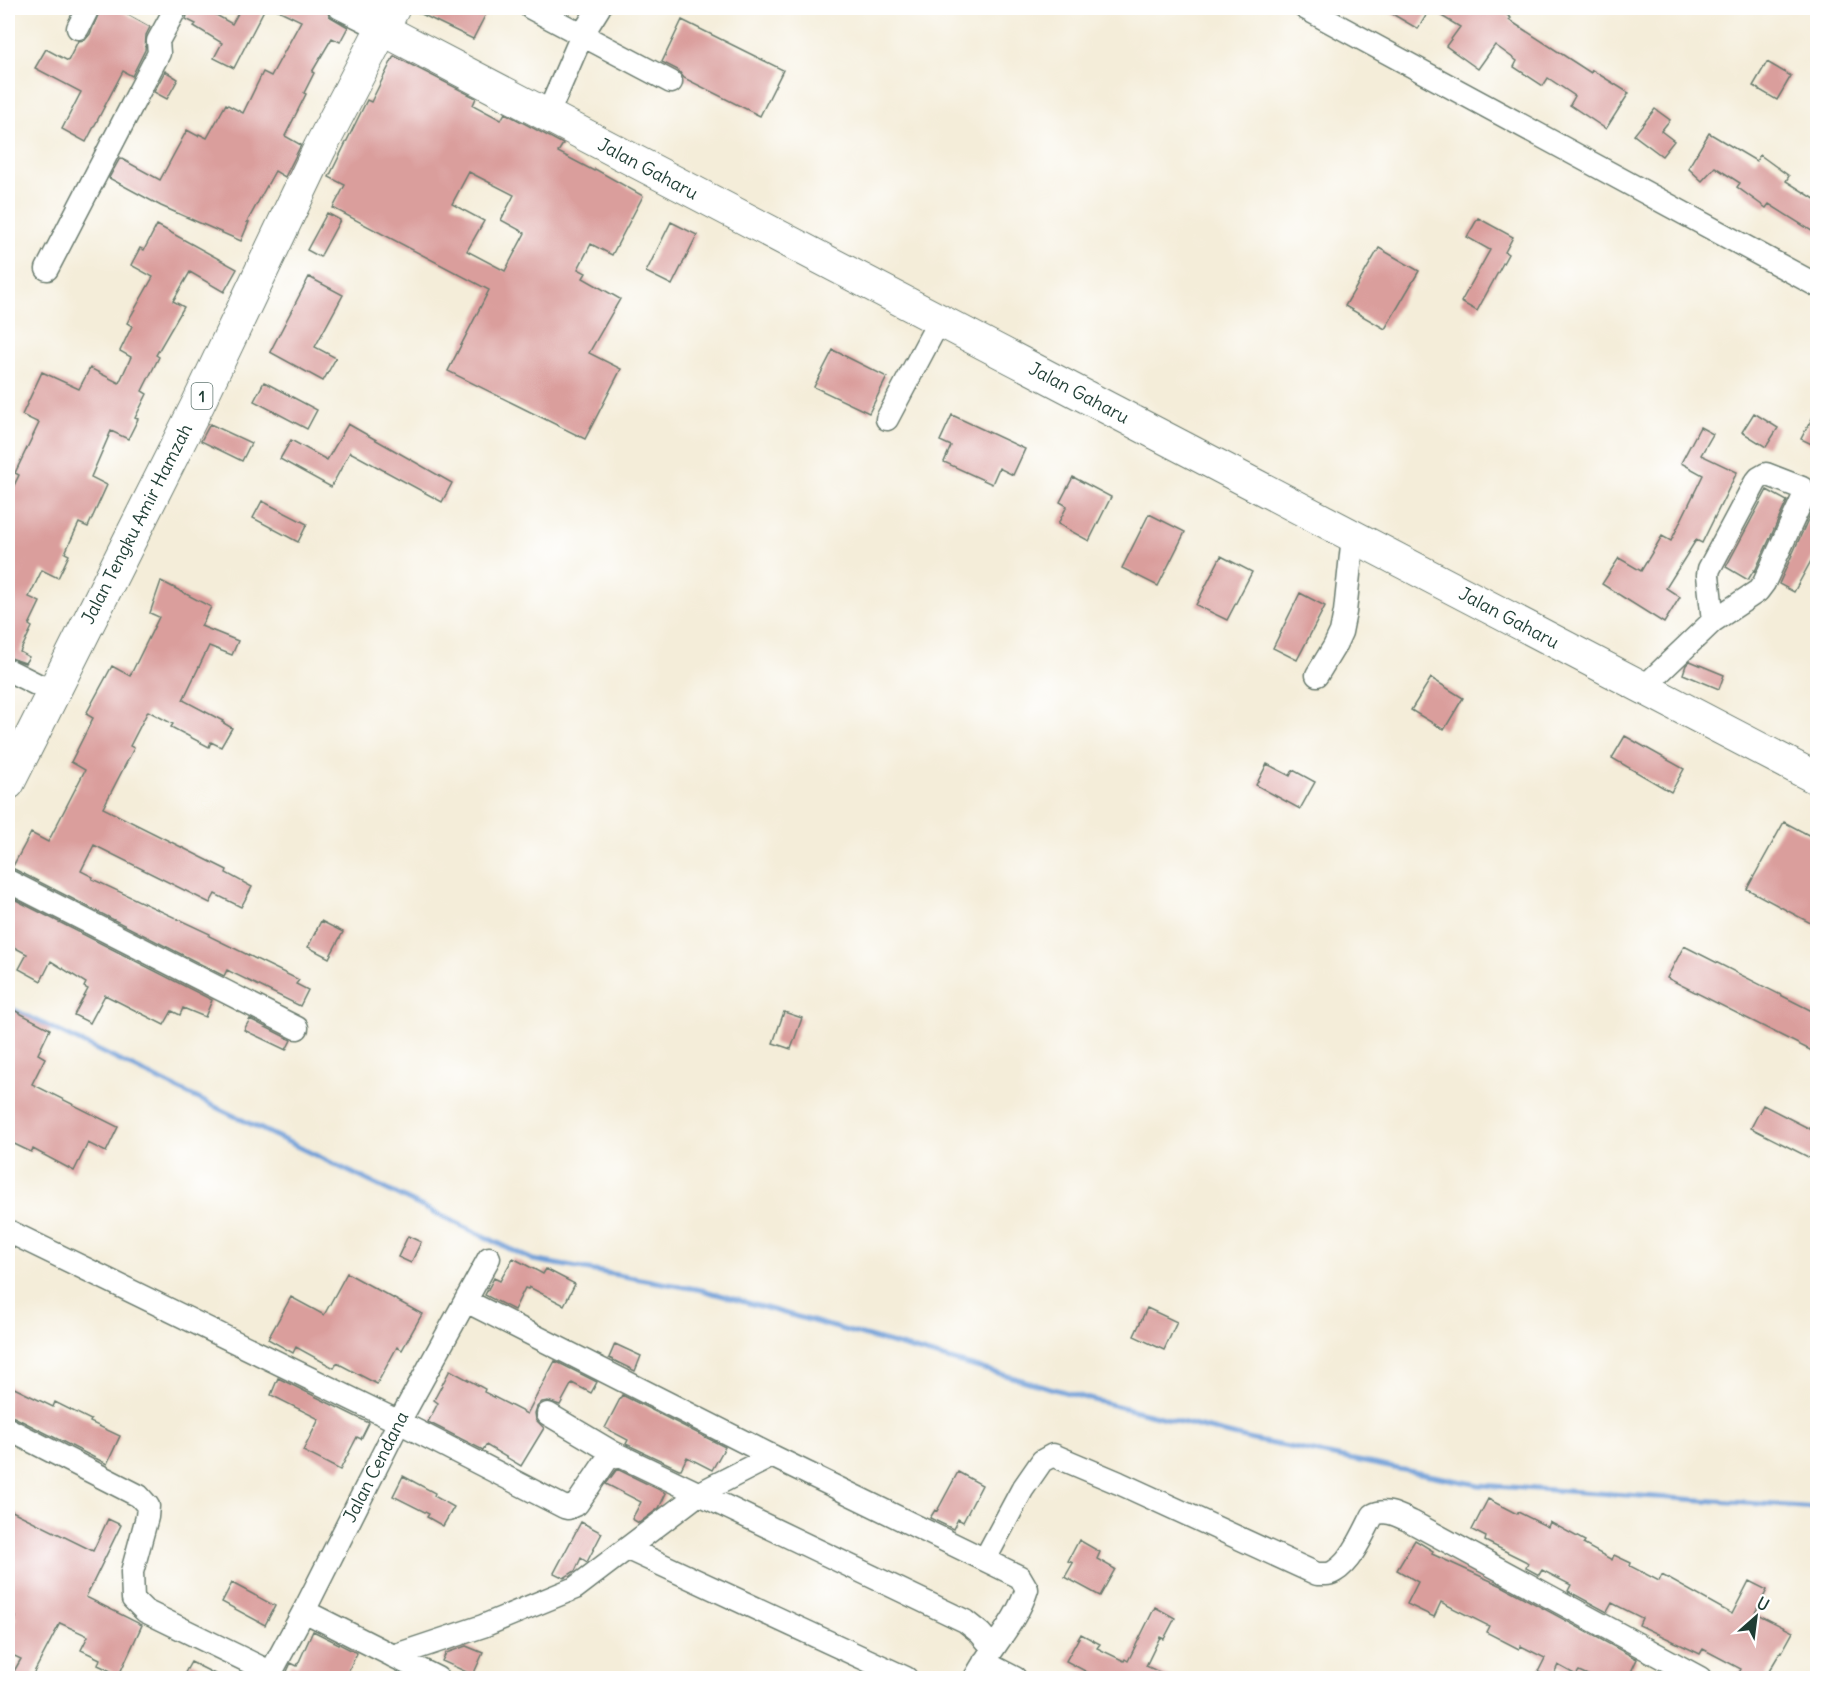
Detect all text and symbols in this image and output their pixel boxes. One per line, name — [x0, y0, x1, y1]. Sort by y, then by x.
street label: Jalan Gaharu — [594, 133, 702, 205]
street label: Jalan Gaharu — [1025, 357, 1133, 429]
road number: 1 — [192, 383, 212, 409]
street label: Jalan Tengku Amir Hamzah — [76, 420, 197, 628]
street label: Jalan Gaharu — [1455, 582, 1563, 654]
street label: Jalan Cendana — [338, 1407, 413, 1526]
north arrow — [1726, 1587, 1786, 1647]
text: U — [1754, 1592, 1773, 1615]

